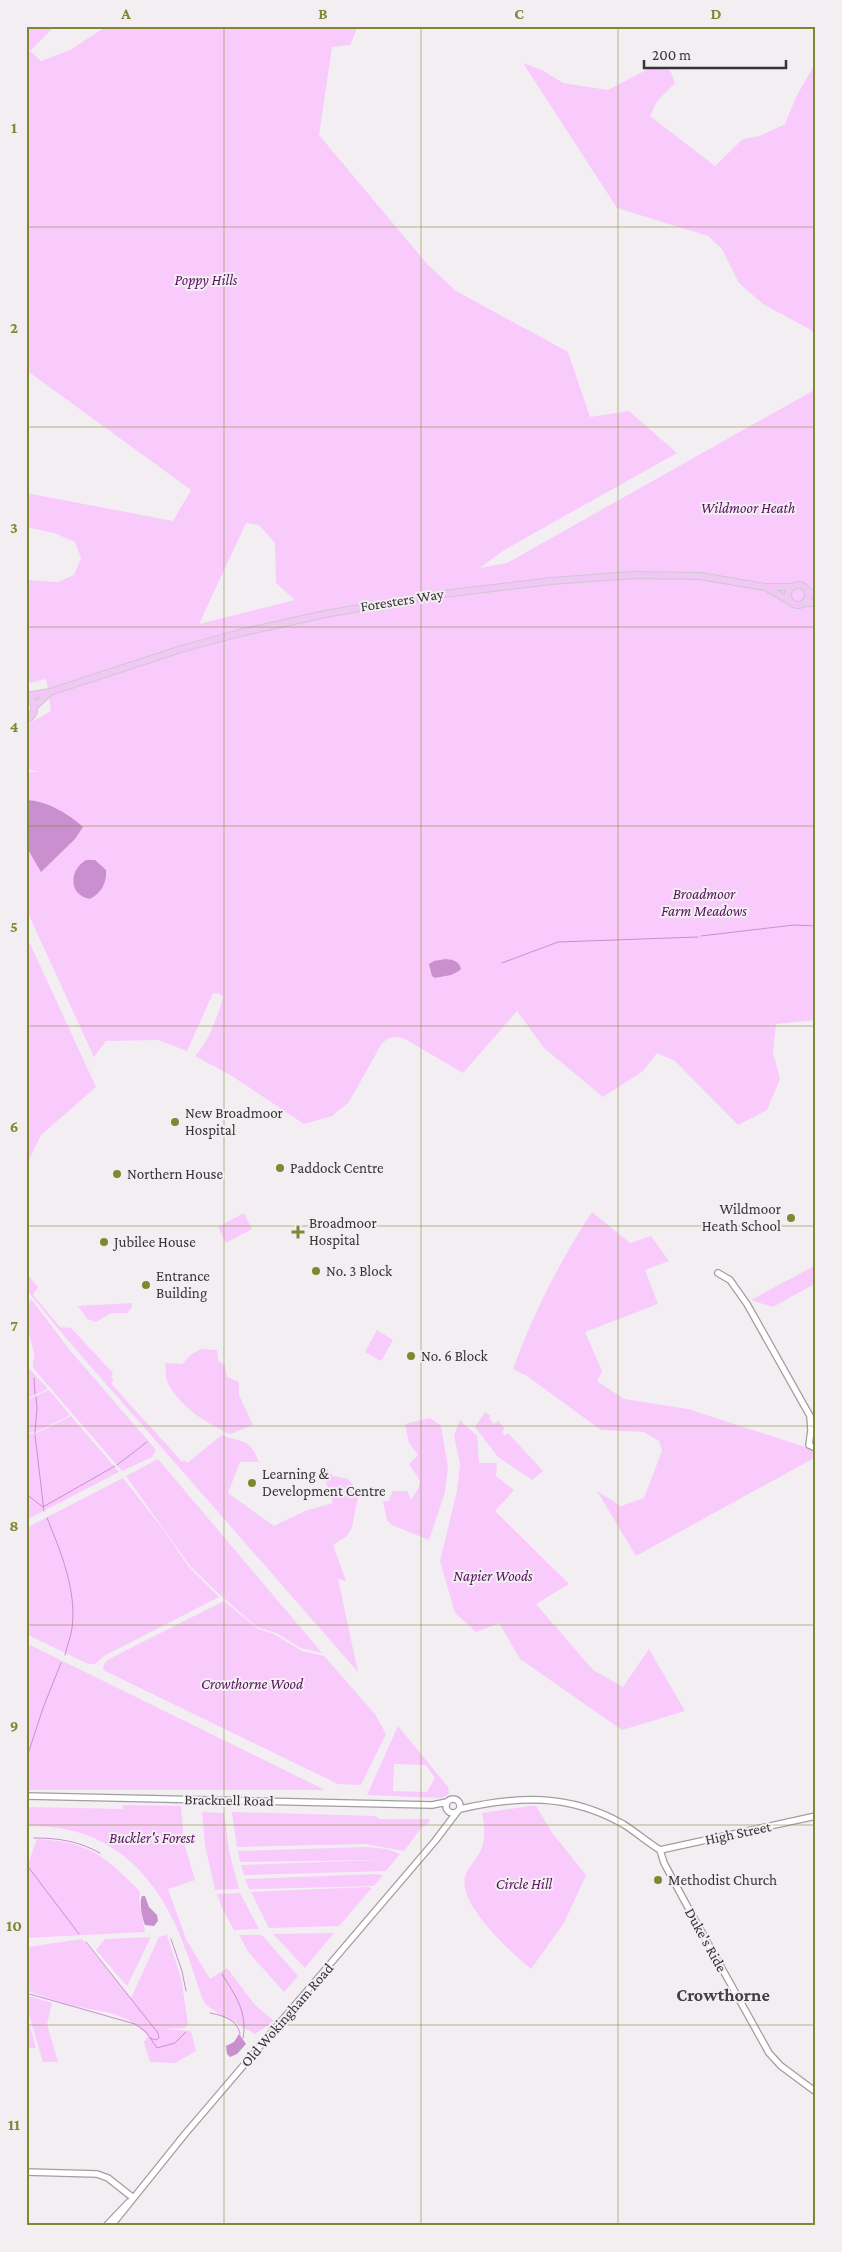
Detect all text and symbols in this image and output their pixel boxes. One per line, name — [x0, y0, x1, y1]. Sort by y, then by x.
text: A — [120, 5, 131, 22]
text: B — [318, 5, 328, 22]
text: C — [514, 5, 524, 22]
text: D — [710, 5, 722, 22]
scale bar — [644, 38, 787, 70]
text: 200 m — [652, 47, 691, 63]
text: 1 — [11, 119, 17, 136]
park label: Poppy Hills — [175, 272, 238, 289]
text: 2 — [10, 319, 18, 336]
park label: Wildmoor Heath — [701, 500, 795, 516]
text: 3 — [10, 519, 18, 536]
street label: Foresters Way — [359, 585, 445, 615]
text: 4 — [10, 718, 19, 735]
park label: Broadmoor Farm Meadows — [661, 886, 747, 919]
text: 5 — [10, 918, 18, 935]
place label: New Broadmoor Hospital — [185, 1105, 284, 1139]
marker: New Broadmoor Hospital — [169, 1116, 181, 1128]
text: 6 — [10, 1118, 18, 1135]
place label: Paddock Centre — [290, 1160, 384, 1176]
marker: Paddock Centre — [274, 1162, 286, 1174]
place label: Northern House — [127, 1166, 223, 1182]
marker: Northern House — [111, 1168, 123, 1180]
place label: Wildmoor Heath School — [702, 1201, 782, 1234]
marker: Wildmoor Heath School — [785, 1212, 797, 1224]
place label: Broadmoor Hospital — [309, 1215, 377, 1249]
marker: Broadmoor Hospital — [291, 1225, 305, 1239]
place label: Jubilee House — [112, 1234, 196, 1251]
marker: Jubilee House — [98, 1236, 110, 1248]
place label: No. 3 Block — [326, 1263, 393, 1279]
marker: No. 3 Block — [310, 1265, 322, 1277]
place label: Entrance Building — [156, 1268, 210, 1302]
marker: Entrance Building — [140, 1279, 152, 1291]
text: 7 — [10, 1317, 18, 1334]
place label: No. 6 Block — [421, 1348, 488, 1364]
marker: No. 6 Block — [405, 1350, 417, 1362]
place label: Learning & Development Centre — [262, 1466, 386, 1500]
marker: Learning & Development Centre — [246, 1477, 258, 1489]
text: 8 — [9, 1517, 19, 1534]
park label: Napier Woods — [453, 1568, 533, 1585]
park label: Crowthorne Wood — [201, 1676, 304, 1692]
text: 9 — [10, 1717, 18, 1734]
street label: Bracknell Road — [184, 1791, 274, 1809]
street label: High Street — [704, 1818, 774, 1849]
park label: Buckler's Forest — [109, 1830, 196, 1846]
place label: Methodist Church — [668, 1872, 777, 1888]
marker: Methodist Church — [652, 1874, 664, 1886]
park label: Circle Hill — [496, 1876, 553, 1892]
street label: Duke's Ride — [682, 1905, 730, 1975]
text: 10 — [6, 1917, 22, 1934]
street label: Old Wokingham Road — [238, 1960, 337, 2071]
district label: Crowthorne — [676, 1985, 770, 2005]
text: 11 — [8, 2116, 20, 2133]

